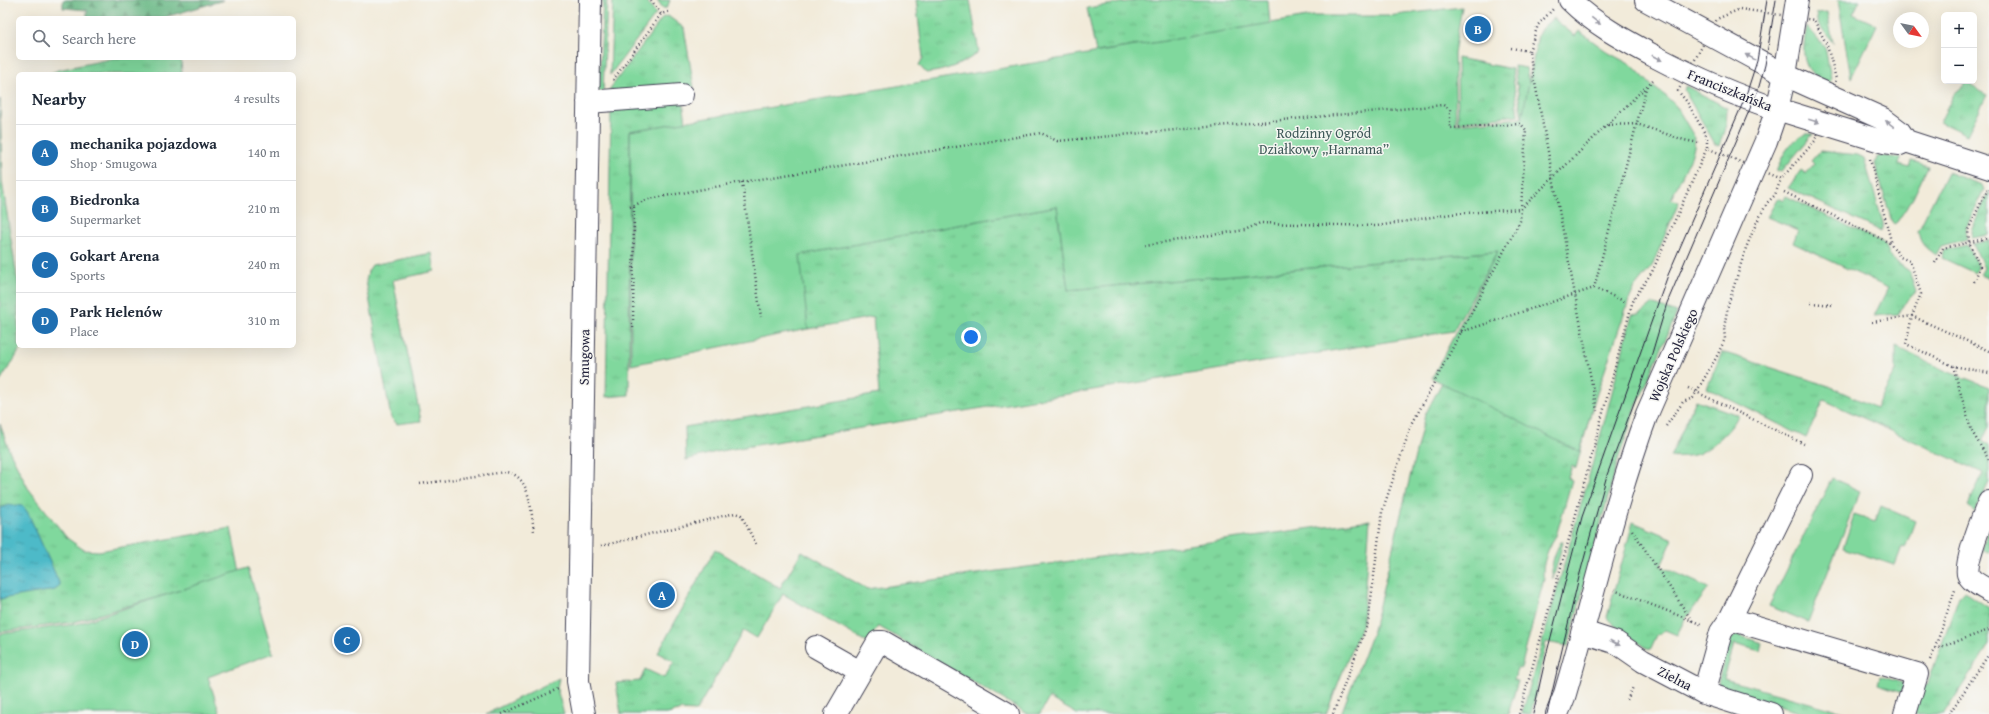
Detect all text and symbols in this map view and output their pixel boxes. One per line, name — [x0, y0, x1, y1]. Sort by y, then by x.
north arrow — [1893, 12, 1929, 48]
map controls — [1941, 12, 1977, 84]
button: + — [1941, 12, 1977, 48]
pin: B — [1465, 14, 1491, 44]
search box — [16, 16, 296, 60]
one-way arrow — [1590, 16, 1601, 25]
icon: search — [30, 27, 52, 49]
text: Search here — [62, 28, 136, 49]
button: − — [1941, 48, 1977, 84]
one-way arrow — [1652, 54, 1663, 61]
one-way arrow — [1745, 54, 1756, 61]
street label: Franciszkańska — [1685, 64, 1776, 116]
text: Nearby — [32, 86, 86, 111]
text: 4 results — [234, 89, 280, 108]
one-way arrow — [1808, 118, 1820, 124]
one-way arrow — [1884, 119, 1895, 128]
park label: Rodzinny Ogród Działkowy „Harnama” — [1259, 123, 1389, 159]
text: mechanika pojazdowa — [70, 133, 217, 154]
text: A — [41, 143, 49, 162]
text: 140 m — [248, 143, 280, 162]
text: Shop · Smugowa — [70, 154, 157, 173]
text: Biedronka — [70, 189, 140, 210]
text: B — [41, 199, 49, 218]
text: 210 m — [248, 199, 280, 218]
text: Supermarket — [70, 210, 141, 229]
text: Gokart Arena — [70, 245, 159, 266]
text: C — [41, 255, 49, 274]
text: 240 m — [248, 255, 280, 274]
text: Sports — [70, 266, 105, 285]
text: Park Helenów — [70, 301, 163, 322]
street label: Wojska Polskiego — [1643, 305, 1703, 405]
text: D — [41, 311, 49, 330]
text: 310 m — [248, 311, 280, 330]
text: Place — [70, 322, 99, 341]
your location — [961, 327, 981, 347]
street label: Smugowa — [574, 328, 594, 385]
pin: A — [649, 580, 675, 610]
pin: C — [334, 625, 360, 655]
pin: D — [122, 629, 148, 659]
one-way arrow — [1609, 640, 1621, 646]
street label: Zielna — [1654, 661, 1696, 696]

